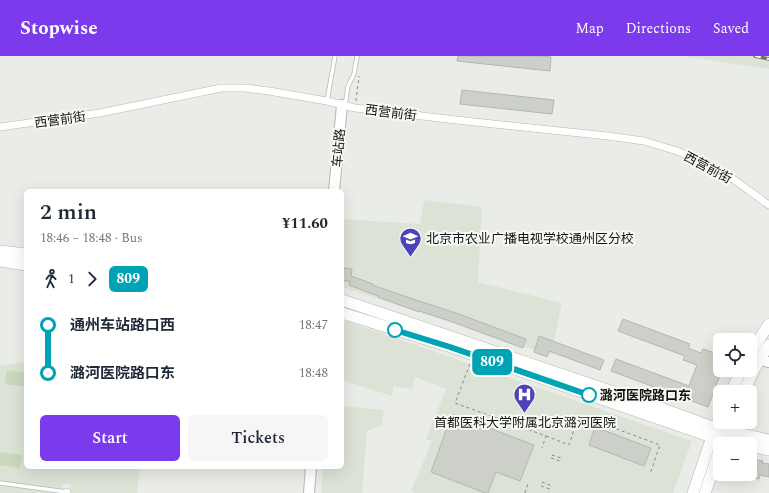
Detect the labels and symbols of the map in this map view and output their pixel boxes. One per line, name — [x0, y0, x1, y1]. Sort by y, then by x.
street label: 西营前街 — [364, 100, 418, 126]
street label: 西营前街 — [33, 106, 87, 134]
street label: 车站路 — [327, 128, 351, 168]
street label: 西营前街 — [680, 147, 735, 189]
school or university icon: 北京市农业广播电视学校通州区分校 — [398, 225, 424, 258]
place label: 北京市农业广播电视学校通州区分校 — [426, 229, 634, 249]
unlabelled marker — [387, 322, 403, 338]
line badge: 809 — [469, 349, 515, 375]
hospital icon: 首都医科大学附属北京潞河医院 — [512, 381, 538, 414]
place label: 潞河医院路口东 — [600, 386, 691, 406]
marker: 潞河医院路口东 — [581, 387, 597, 403]
place label: 首都医科大学附属北京潞河医院 — [434, 413, 616, 433]

